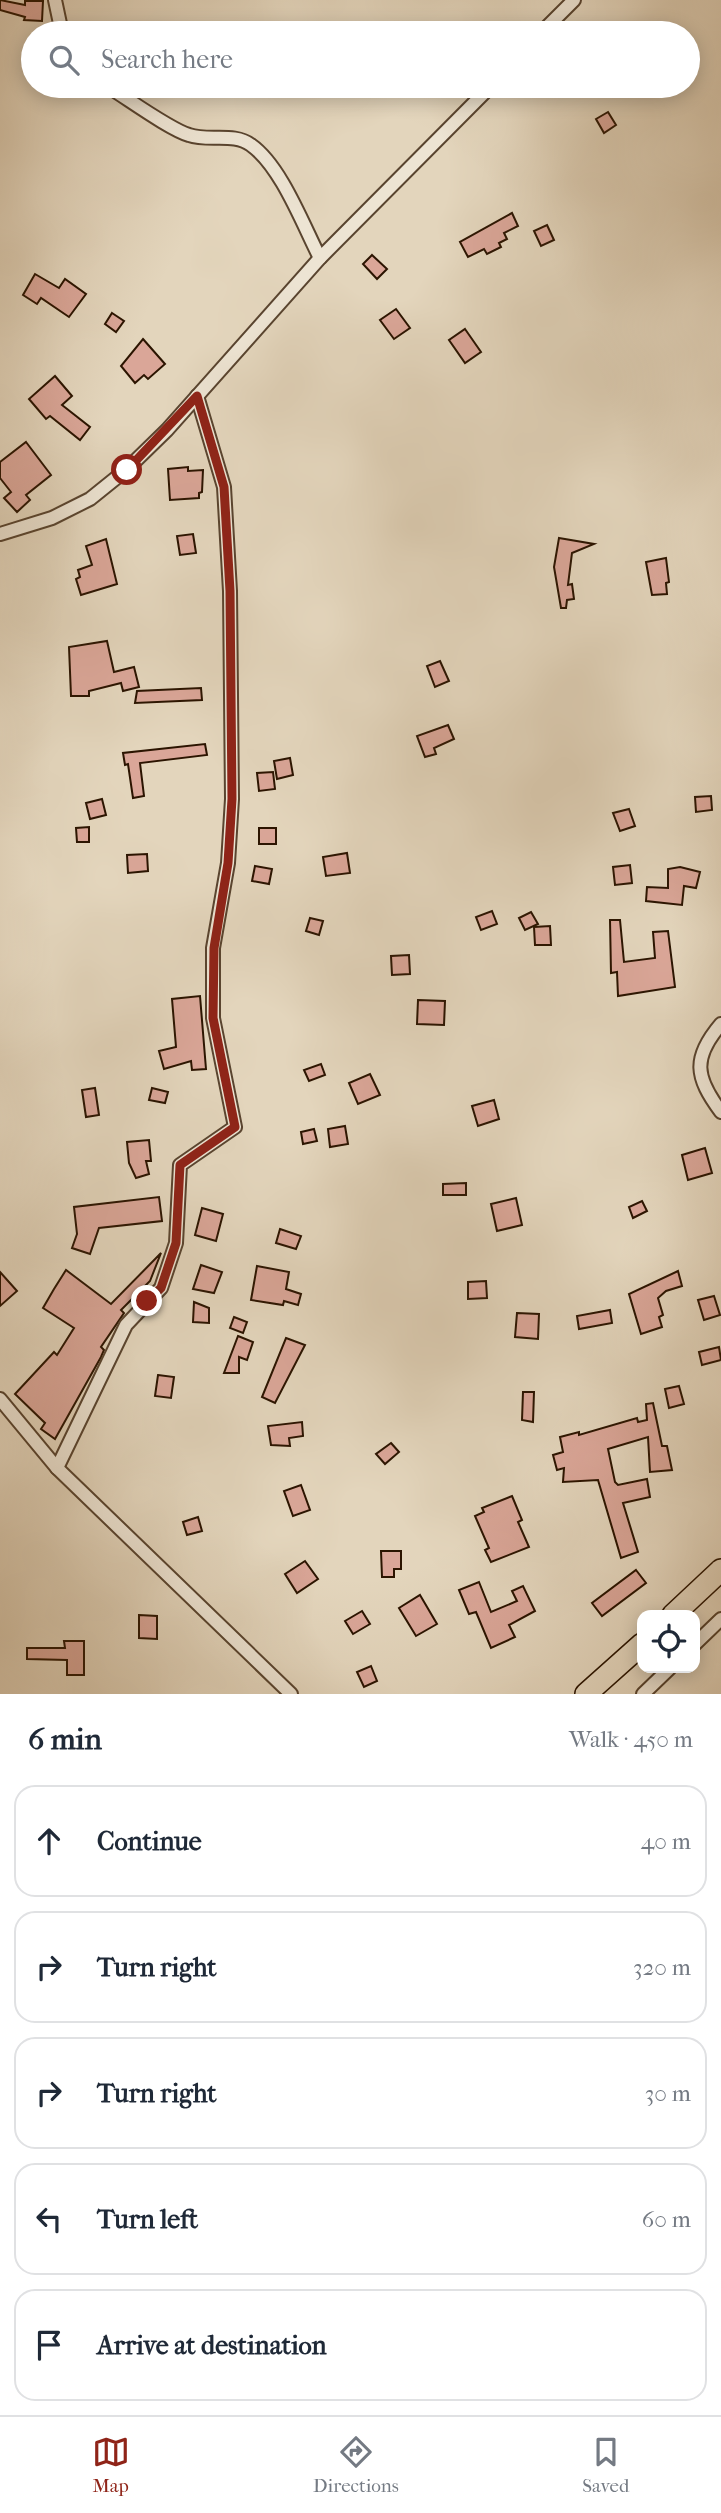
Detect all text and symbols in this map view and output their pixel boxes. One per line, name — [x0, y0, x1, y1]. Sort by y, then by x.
search box — [21, 21, 700, 98]
icon: search — [45, 41, 83, 79]
text: Search here — [101, 44, 233, 75]
route start — [111, 454, 142, 485]
route end — [131, 1285, 162, 1316]
map controls — [637, 1610, 700, 1673]
button: locate — [637, 1610, 700, 1673]
text: 6 min — [28, 1722, 102, 1757]
text: Walk · 450 m — [569, 1726, 693, 1753]
icon: ahead — [30, 1822, 68, 1860]
text: Continue — [97, 1826, 202, 1857]
text: 40 m — [641, 1828, 691, 1855]
icon: right — [30, 1948, 68, 1986]
text: Turn right — [97, 1952, 217, 1983]
text: 320 m — [633, 1954, 691, 1981]
icon: right — [30, 2074, 68, 2112]
text: Turn right — [97, 2078, 217, 2109]
text: 30 m — [645, 2080, 691, 2107]
icon: left — [30, 2200, 68, 2238]
text: Turn left — [97, 2204, 198, 2235]
text: 60 m — [642, 2206, 691, 2233]
icon: arrive — [30, 2326, 68, 2364]
text: Arrive at destination — [97, 2330, 327, 2361]
tab: Map — [92, 2433, 130, 2497]
tab: Directions — [313, 2433, 399, 2497]
tab: Saved — [582, 2433, 629, 2497]

